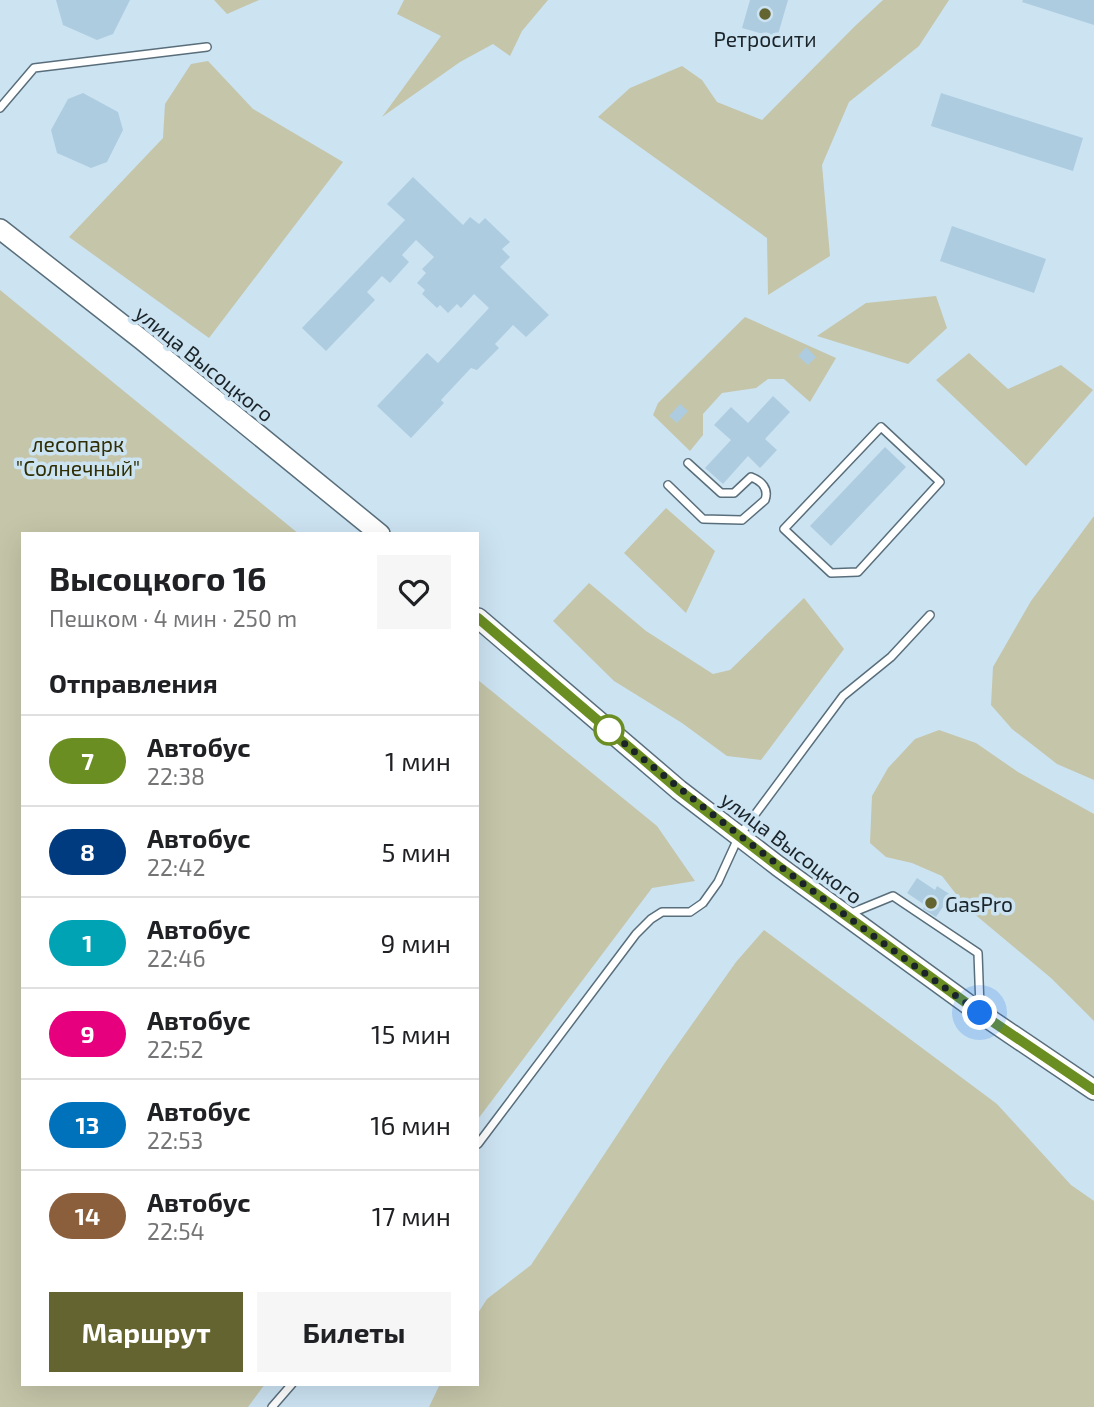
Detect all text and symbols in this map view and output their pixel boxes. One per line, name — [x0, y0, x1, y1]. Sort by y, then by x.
marker: Ретросити — [757, 6, 773, 22]
place label: Ретросити — [713, 26, 817, 51]
street label: улица Высоцкого — [130, 300, 279, 427]
park label: лесопарк "Солнечный" — [16, 431, 140, 480]
button: heart — [377, 555, 451, 629]
text: Высоцкого 16 — [49, 558, 266, 598]
text: Пешком · 4 мин · 250 m — [49, 604, 297, 632]
text: Отправления — [49, 667, 218, 698]
unlabelled marker — [594, 715, 624, 745]
text: Автобус — [147, 731, 250, 762]
text: 1 мин — [385, 745, 451, 776]
text: 7 — [81, 746, 94, 775]
text: 22:38 — [147, 762, 205, 790]
street label: улица Высоцкого — [716, 786, 868, 909]
text: Автобус — [147, 822, 250, 853]
text: 5 мин — [381, 836, 451, 867]
text: 8 — [80, 837, 95, 866]
text: 22:42 — [147, 853, 205, 881]
place label: GasPro — [945, 891, 1013, 916]
marker: GasPro — [923, 895, 939, 911]
text: Автобус — [147, 913, 250, 944]
text: 9 мин — [380, 927, 451, 958]
text: 1 — [82, 928, 93, 957]
text: 22:46 — [147, 944, 206, 972]
your location — [962, 995, 997, 1030]
text: Автобус — [147, 1004, 250, 1035]
text: 15 мин — [371, 1018, 451, 1049]
text: 9 — [80, 1019, 95, 1048]
text: 22:52 — [147, 1035, 204, 1063]
text: Автобус — [147, 1095, 250, 1126]
text: 16 мин — [370, 1109, 451, 1140]
text: 13 — [76, 1110, 99, 1139]
text: 22:53 — [147, 1126, 203, 1154]
text: Автобус — [147, 1186, 250, 1217]
text: 17 мин — [372, 1200, 451, 1231]
text: 14 — [75, 1201, 100, 1230]
text: 22:54 — [147, 1217, 205, 1245]
button: Маршрут — [49, 1292, 243, 1372]
button: Билеты — [257, 1292, 451, 1372]

